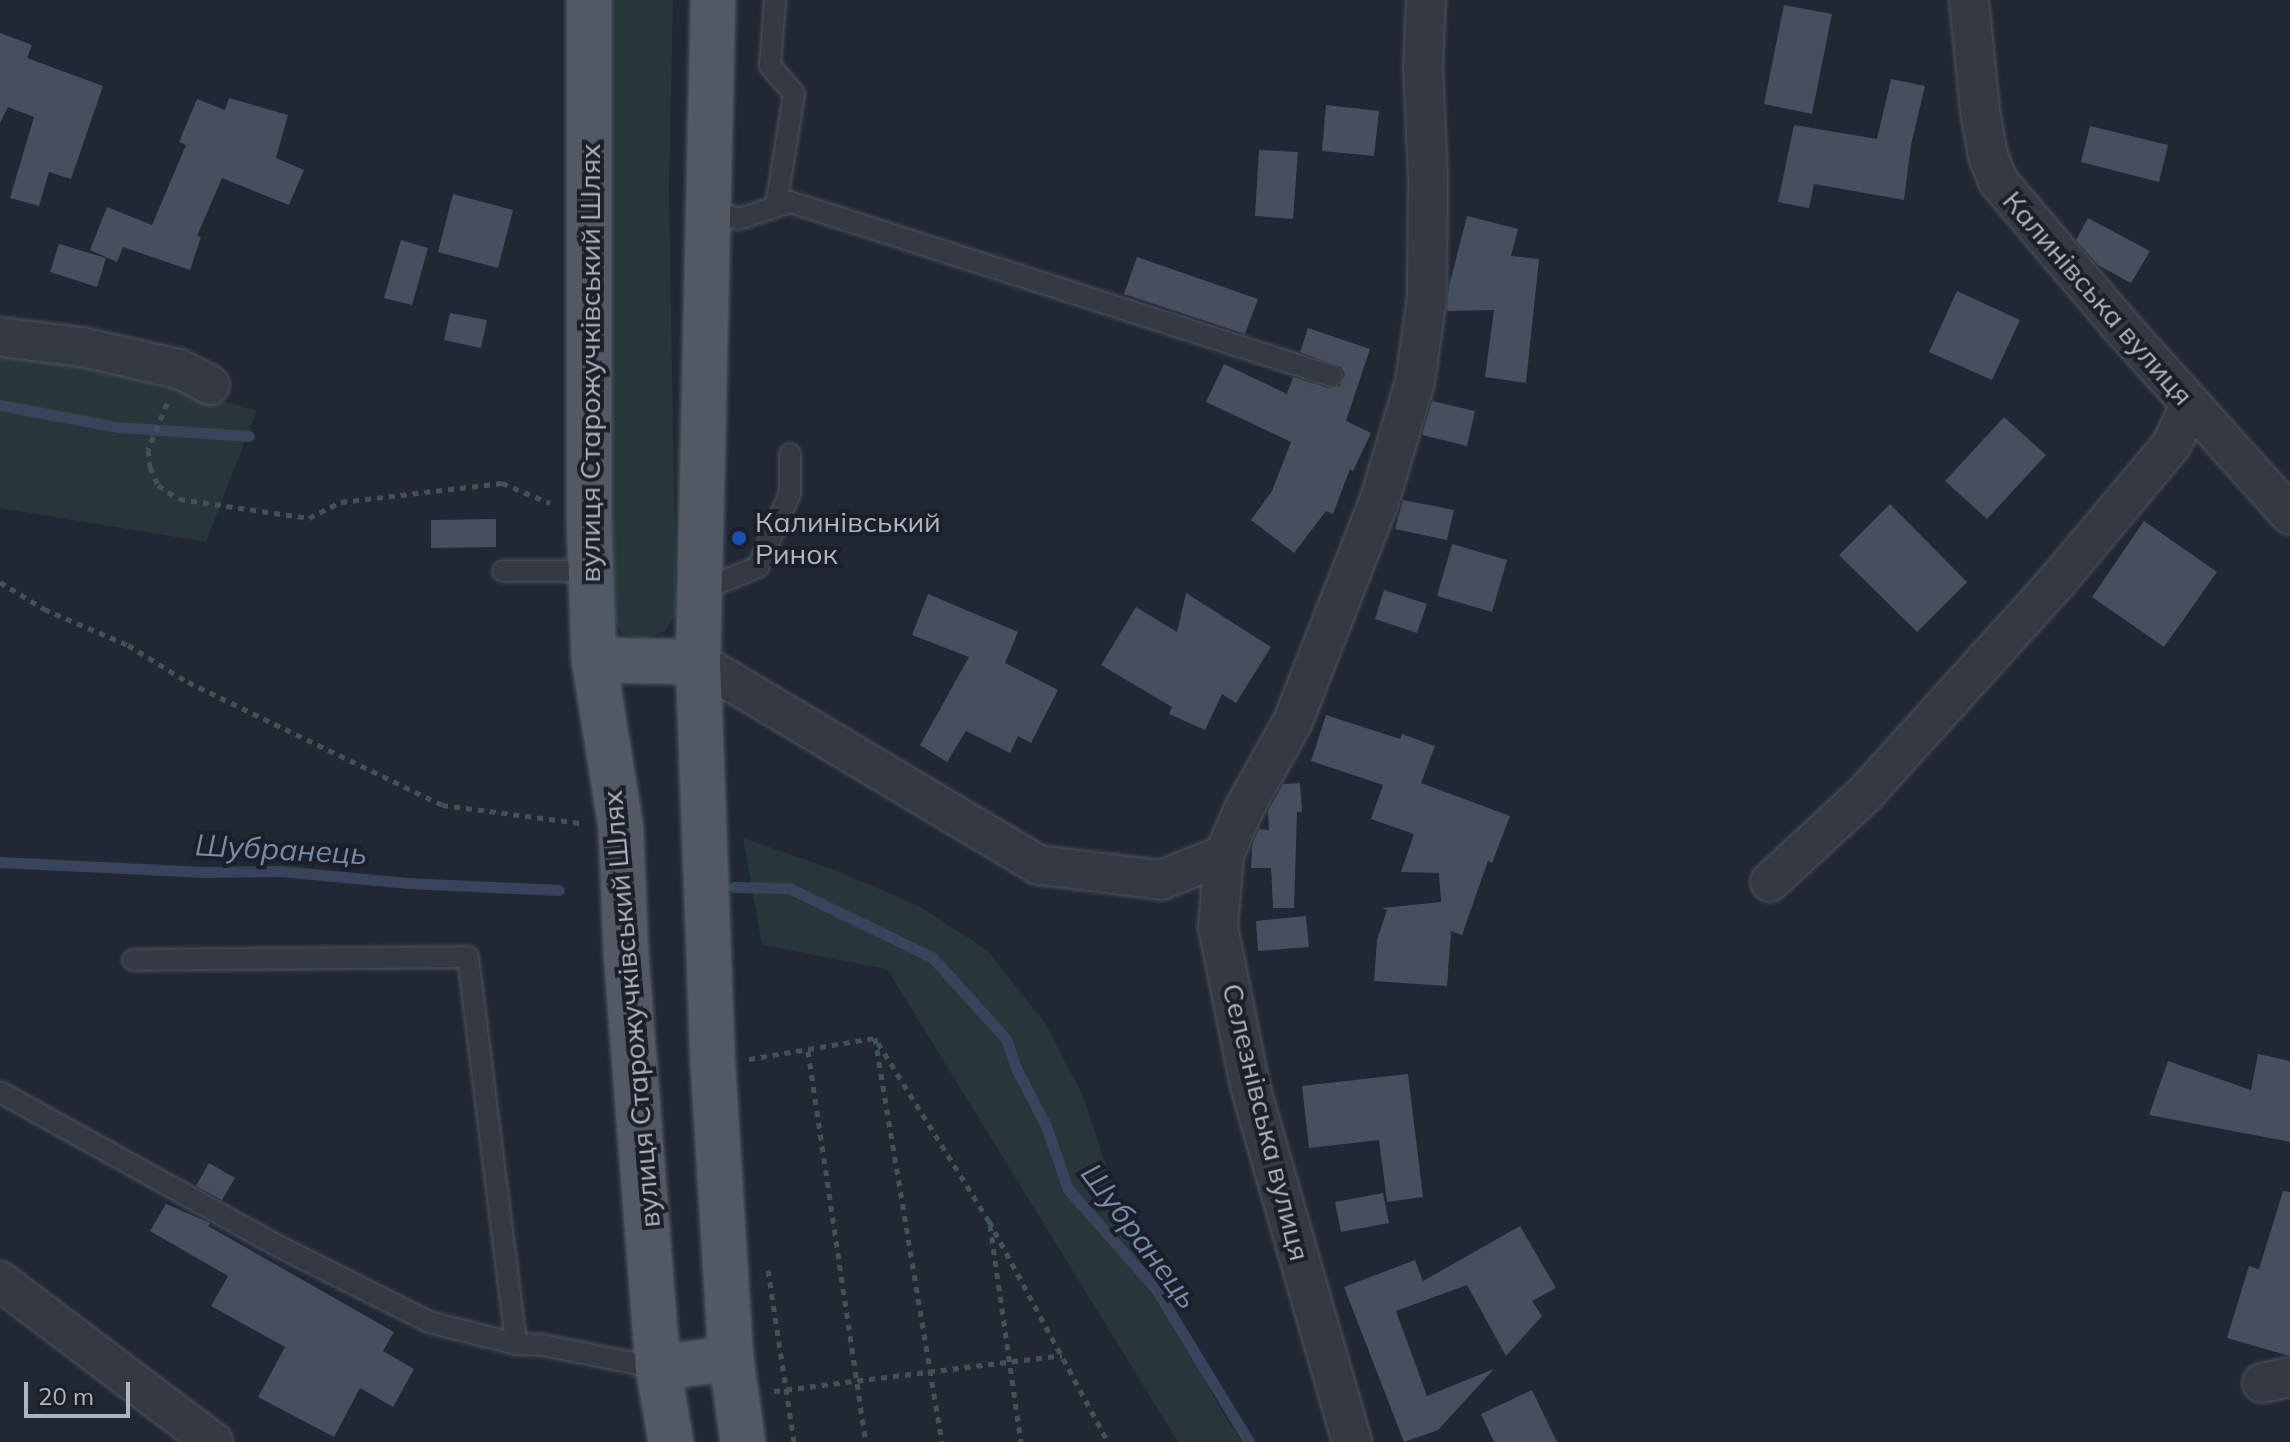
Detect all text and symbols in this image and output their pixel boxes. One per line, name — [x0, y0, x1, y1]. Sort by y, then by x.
street label: вулиця Старожучківський Шлях — [573, 144, 607, 582]
street label: Калинівська вулиця — [1996, 184, 2200, 412]
place label: Калинівський Ринок — [755, 505, 941, 571]
marker: Калинівський Ринок — [730, 529, 748, 547]
street label: вулиця Старожучківський Шлях — [595, 789, 667, 1229]
water label: Шубранець — [194, 827, 368, 871]
street label: Селезнівська вулиця — [1215, 980, 1317, 1264]
water label: Шубранець — [1074, 1156, 1206, 1316]
scale bar — [28, 1366, 134, 1416]
text: 20 m — [38, 1381, 94, 1411]

